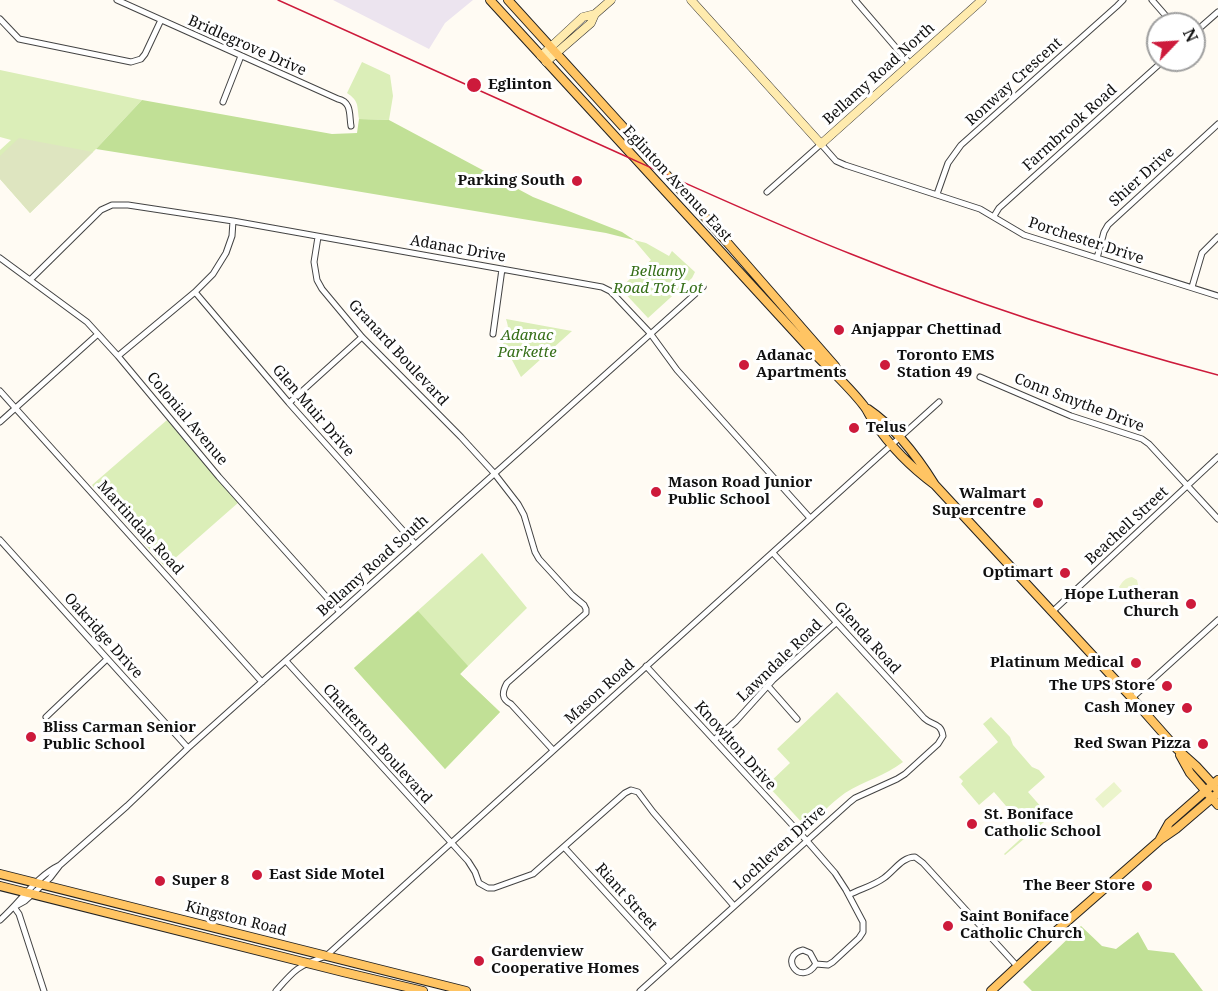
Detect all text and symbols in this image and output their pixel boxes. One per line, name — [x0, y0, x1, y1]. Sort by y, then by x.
street label: Bridlegrove Drive — [185, 12, 309, 80]
north arrow — [1146, 12, 1206, 72]
street label: Bellamy Road North — [820, 19, 938, 129]
text: N — [1178, 25, 1203, 46]
street label: Ronway Crescent — [962, 34, 1066, 130]
marker: Eglinton — [465, 76, 483, 94]
place label: Eglinton — [488, 76, 552, 94]
street label: Farmbrook Road — [1019, 81, 1121, 175]
street label: Eglinton Avenue East — [619, 123, 735, 245]
street label: Shier Drive — [1106, 143, 1178, 211]
place label: Parking South — [457, 172, 565, 190]
marker: Parking South — [570, 174, 584, 188]
street label: Porchester Drive — [1026, 214, 1146, 268]
street label: Adanac Drive — [409, 232, 507, 266]
park label: Bellamy Road Tot Lot — [613, 263, 703, 298]
street label: Granard Boulevard — [344, 296, 452, 410]
place label: Anjappar Chettinad — [851, 321, 1001, 339]
marker: Anjappar Chettinad — [832, 323, 846, 337]
park label: Adanac Parkette — [497, 327, 557, 362]
place label: Adanac Apartments — [756, 347, 847, 382]
place label: Toronto EMS Station 49 — [897, 347, 994, 382]
marker: Adanac Apartments — [737, 358, 751, 372]
marker: Toronto EMS Station 49 — [878, 358, 892, 372]
street label: Glen Muir Drive — [268, 361, 358, 461]
street label: Colonial Avenue — [143, 369, 231, 469]
street label: Conn Smythe Drive — [1011, 370, 1147, 436]
place label: Telus — [866, 419, 906, 437]
marker: Telus — [847, 421, 861, 435]
place label: Mason Road Junior Public School — [668, 474, 812, 509]
street label: Martindale Road — [93, 477, 187, 579]
street label: Beachell Street — [1082, 483, 1172, 569]
marker: Mason Road Junior Public School — [649, 485, 663, 499]
place label: Walmart Supercentre — [932, 485, 1026, 520]
marker: Walmart Supercentre — [1031, 496, 1045, 510]
street label: Bellamy Road South — [314, 511, 432, 621]
place label: Optimart — [982, 564, 1053, 582]
marker: Optimart — [1058, 566, 1072, 580]
place label: Hope Lutheran Church — [1064, 586, 1179, 621]
street label: Oakridge Drive — [60, 590, 146, 682]
marker: Hope Lutheran Church — [1184, 597, 1198, 611]
street label: Glenda Road — [830, 598, 904, 678]
street label: Lawndale Road — [734, 616, 826, 706]
place label: Platinum Medical — [990, 654, 1124, 672]
street label: Mason Road — [561, 656, 639, 728]
marker: Platinum Medical — [1129, 656, 1143, 670]
place label: The UPS Store — [1049, 677, 1155, 695]
marker: The UPS Store — [1160, 679, 1174, 693]
street label: Chatterton Boulevard — [319, 681, 435, 807]
street label: Knowlton Drive — [690, 698, 780, 794]
place label: Cash Money — [1084, 699, 1175, 717]
marker: Cash Money — [1180, 701, 1194, 715]
place label: Bliss Carman Senior Public School — [43, 719, 196, 754]
marker: Bliss Carman Senior Public School — [24, 730, 38, 744]
place label: Red Swan Pizza — [1074, 735, 1191, 753]
marker: Red Swan Pizza — [1196, 737, 1210, 751]
street label: Lochleven Drive — [730, 802, 830, 894]
place label: St. Boniface Catholic School — [984, 806, 1101, 841]
marker: St. Boniface Catholic School — [965, 817, 979, 831]
street label: Riant Street — [591, 860, 661, 934]
place label: East Side Motel — [269, 866, 385, 884]
marker: East Side Motel — [250, 868, 264, 882]
place label: Super 8 — [172, 872, 229, 890]
marker: Super 8 — [153, 874, 167, 888]
place label: The Beer Store — [1023, 877, 1135, 895]
marker: The Beer Store — [1140, 879, 1154, 893]
street label: Kingston Road — [184, 898, 288, 940]
place label: Saint Boniface Catholic Church — [960, 908, 1082, 943]
marker: Saint Boniface Catholic Church — [941, 919, 955, 933]
place label: Gardenview Cooperative Homes — [491, 943, 639, 978]
marker: Gardenview Cooperative Homes — [472, 954, 486, 968]

